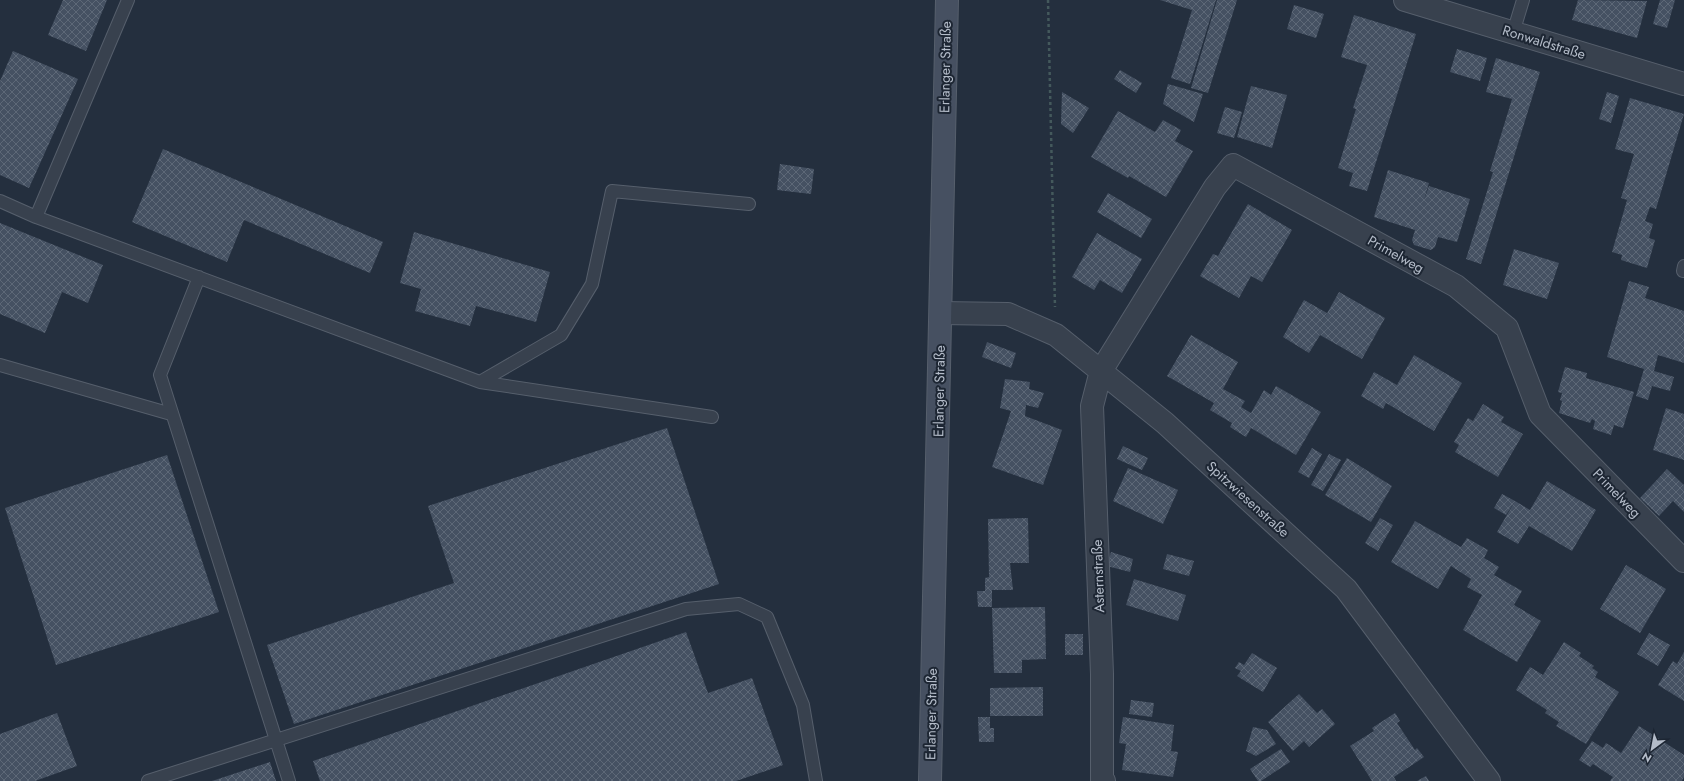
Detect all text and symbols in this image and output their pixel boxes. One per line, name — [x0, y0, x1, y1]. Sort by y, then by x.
street label: Ronwaldstraße — [1500, 20, 1588, 64]
street label: Erlanger Straße — [934, 21, 956, 113]
street label: Primelweg — [1364, 230, 1428, 278]
street label: Erlanger Straße — [928, 345, 950, 437]
street label: Spitzwiesenstraße — [1202, 456, 1294, 542]
street label: Primelweg — [1588, 464, 1646, 522]
street label: Asternstraße — [1087, 539, 1109, 613]
street label: Erlanger Straße — [920, 668, 942, 760]
north arrow — [1632, 729, 1672, 769]
text: N — [1639, 748, 1655, 767]

